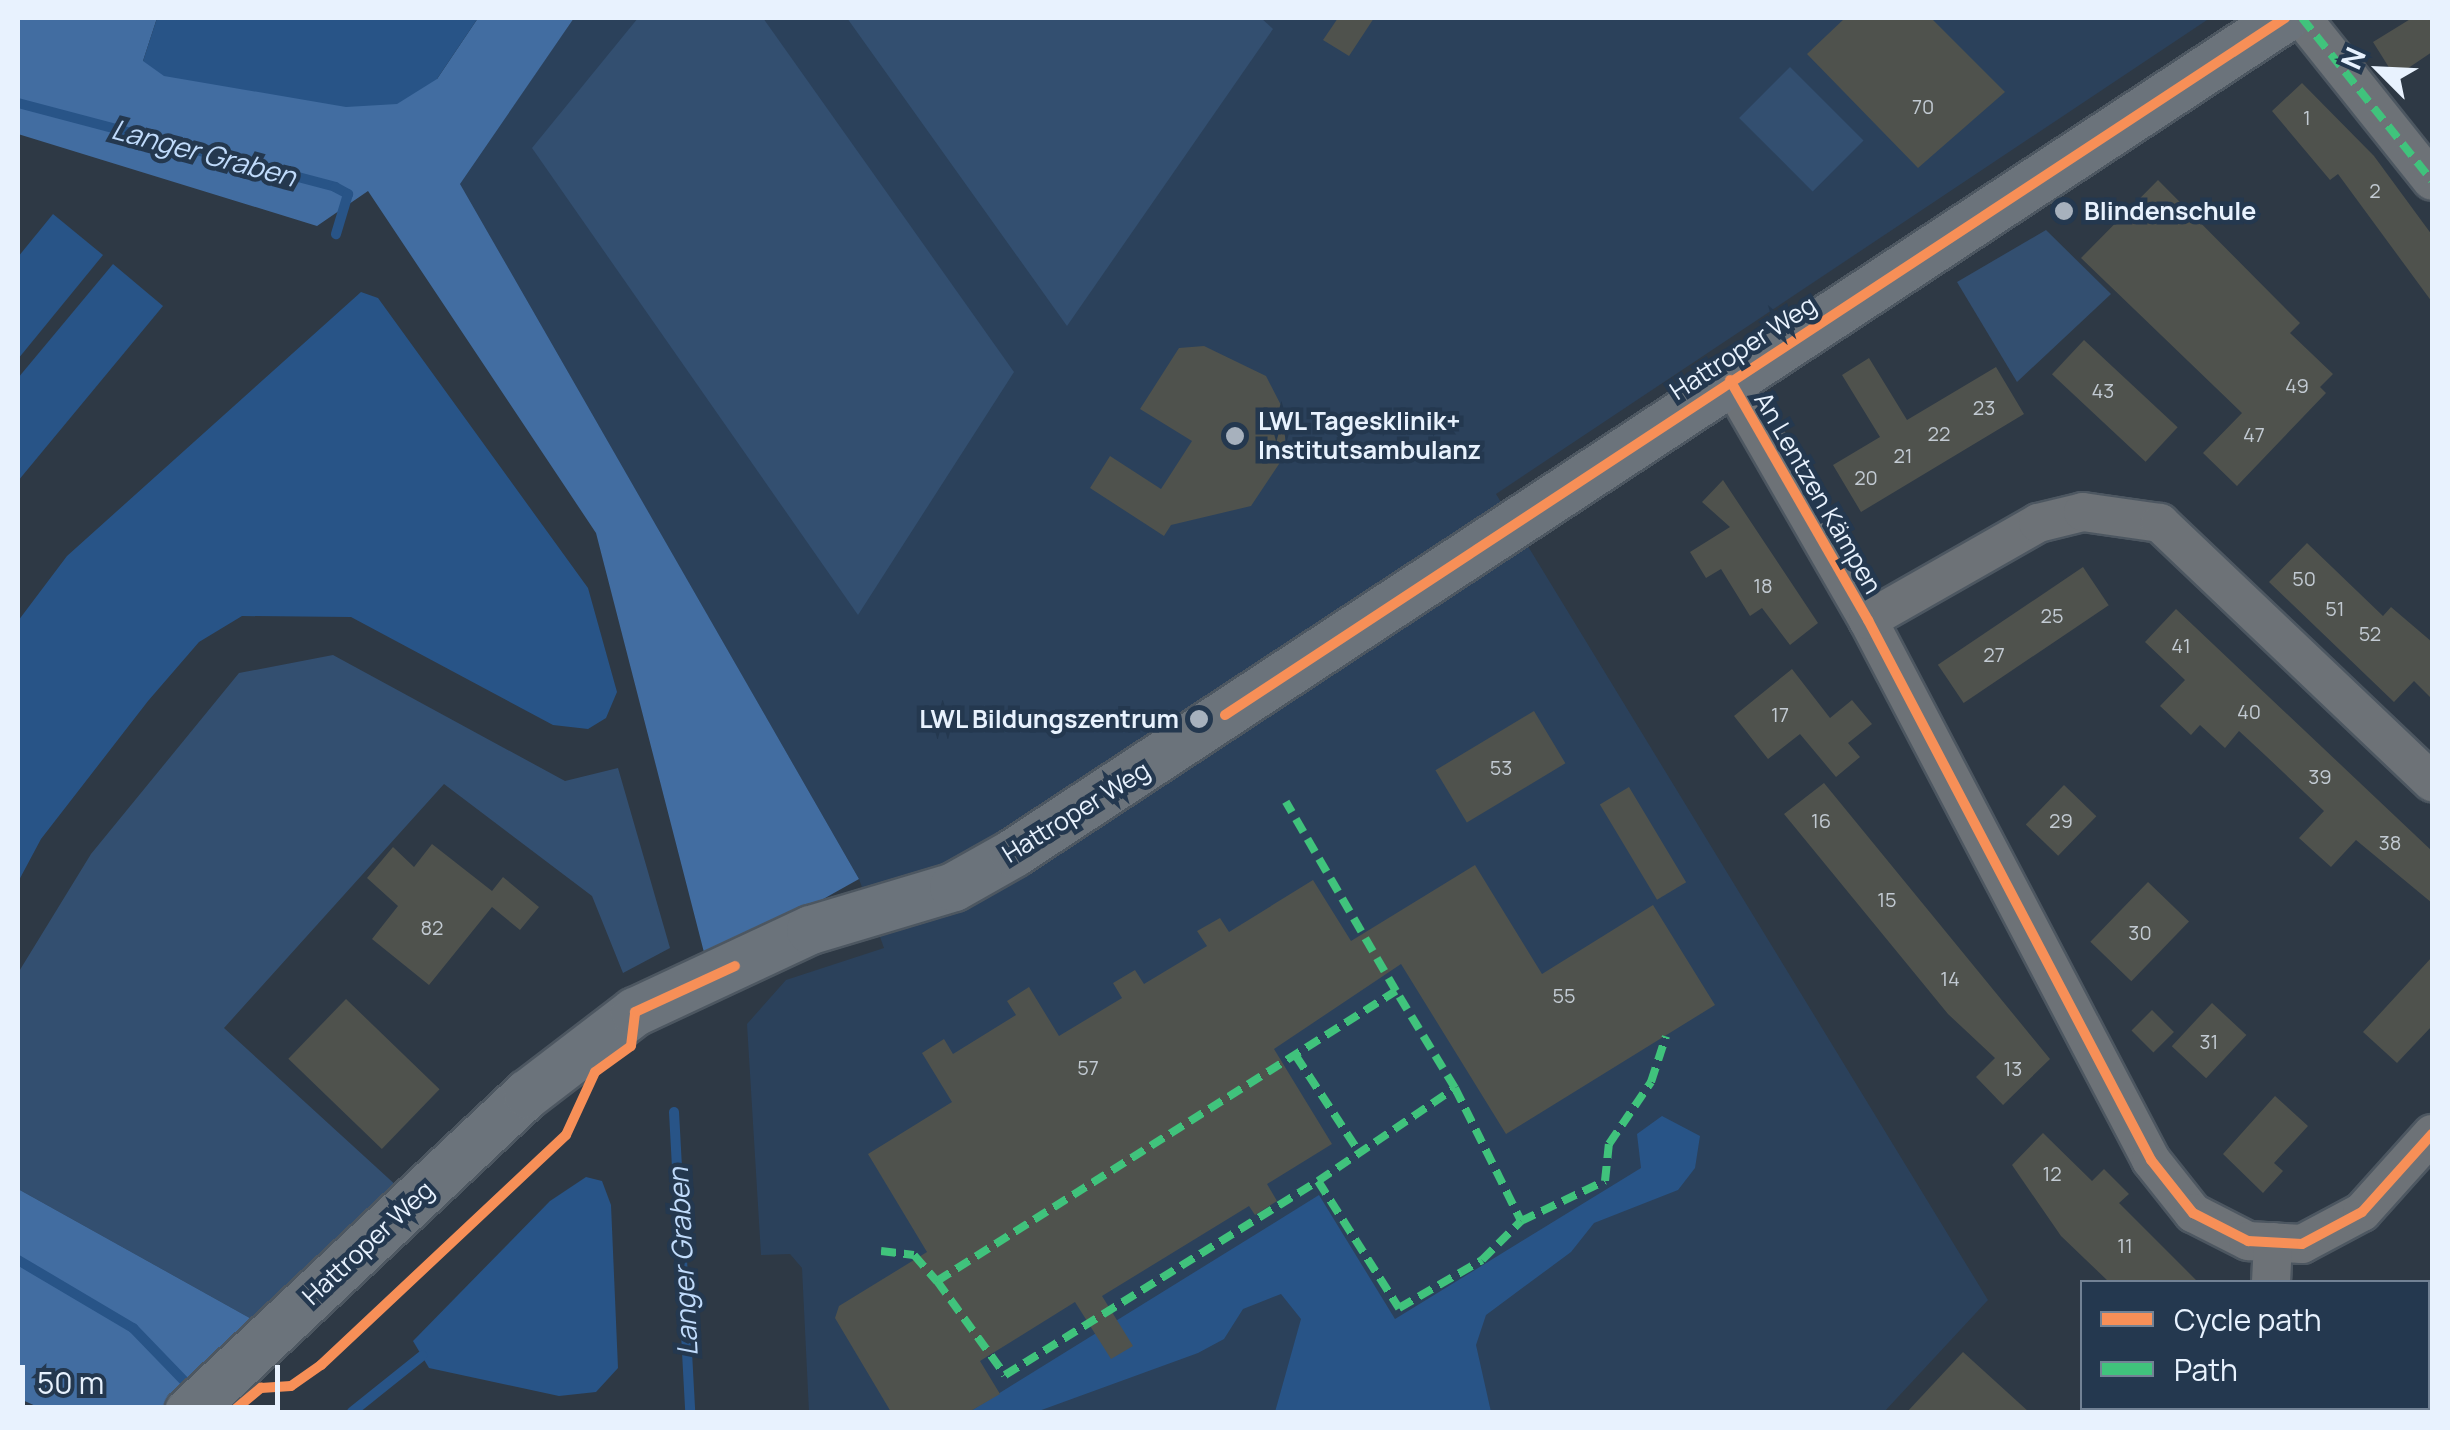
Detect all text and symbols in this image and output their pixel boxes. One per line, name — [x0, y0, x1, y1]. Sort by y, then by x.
north arrow — [2330, 20, 2430, 120]
text: N — [2331, 41, 2374, 75]
house number: 70 — [1912, 94, 1934, 118]
house number: 1 — [2303, 105, 2311, 129]
water label: Langer Graben — [108, 111, 300, 193]
house number: 2 — [2369, 178, 2381, 202]
place label: Blindenschule — [2084, 196, 2256, 226]
marker: Blindenschule — [2053, 200, 2075, 222]
street label: Hattroper Weg — [1664, 290, 1822, 406]
house number: 49 — [2285, 373, 2309, 397]
house number: 43 — [2092, 378, 2114, 402]
street label: An Lentzen Kämpen — [1748, 387, 1888, 599]
house number: 23 — [1973, 395, 1995, 419]
place label: LWL Tagesklinik+ Institutsambulanz — [1258, 407, 1481, 466]
house number: 22 — [1928, 421, 1950, 445]
house number: 47 — [2243, 422, 2265, 446]
marker: LWL Tagesklinik+ Institutsambulanz — [1222, 423, 1248, 449]
house number: 21 — [1893, 443, 1913, 467]
house number: 20 — [1854, 465, 1878, 489]
house number: 50 — [2292, 566, 2316, 590]
house number: 18 — [1753, 573, 1773, 597]
house number: 51 — [2325, 596, 2345, 620]
house number: 25 — [2041, 603, 2063, 627]
house number: 52 — [2359, 621, 2381, 645]
house number: 41 — [2171, 633, 2191, 657]
house number: 27 — [1983, 642, 2005, 666]
house number: 40 — [2237, 699, 2261, 723]
house number: 17 — [1771, 702, 1789, 726]
place label: LWL Bildungszentrum — [918, 704, 1179, 734]
marker: LWL Bildungszentrum — [1188, 708, 1210, 730]
street label: Hattroper Weg — [997, 755, 1155, 869]
house number: 53 — [1490, 755, 1512, 779]
house number: 39 — [2308, 764, 2332, 788]
house number: 16 — [1811, 808, 1831, 832]
house number: 29 — [2049, 808, 2073, 832]
house number: 38 — [2379, 830, 2401, 854]
house number: 15 — [1877, 887, 1897, 911]
house number: 82 — [420, 915, 444, 939]
house number: 30 — [2128, 920, 2152, 944]
house number: 14 — [1940, 966, 1960, 990]
house number: 55 — [1552, 983, 1576, 1007]
house number: 31 — [2200, 1029, 2218, 1053]
house number: 57 — [1077, 1055, 1099, 1079]
house number: 13 — [2004, 1056, 2022, 1080]
house number: 12 — [2042, 1161, 2062, 1185]
water label: Langer Graben — [660, 1167, 704, 1357]
street label: Hattroper Weg — [296, 1175, 440, 1311]
house number: 11 — [2117, 1233, 2133, 1257]
legend — [2080, 1280, 2430, 1410]
text: Cycle path — [2174, 1299, 2322, 1340]
scale bar — [25, 1345, 285, 1407]
text: Path — [2174, 1349, 2238, 1390]
text: 50 m — [37, 1362, 104, 1403]

